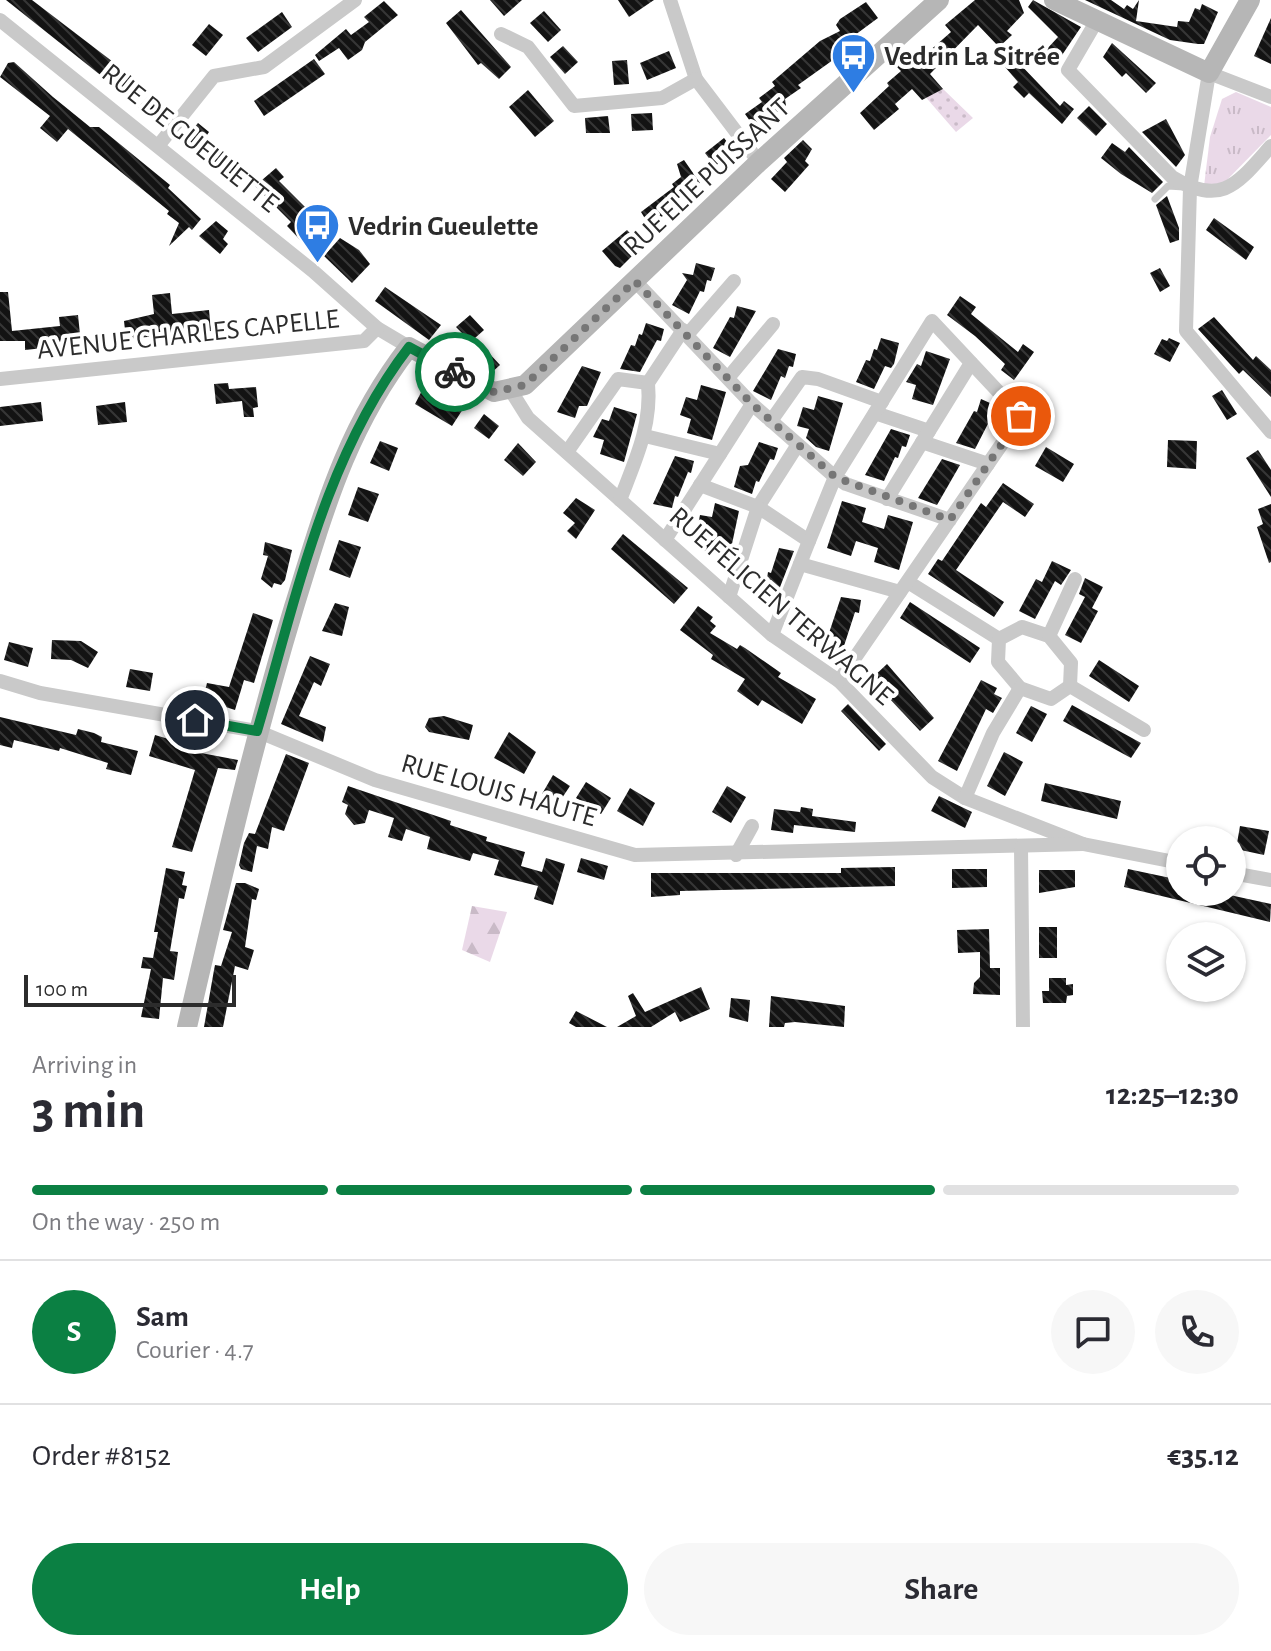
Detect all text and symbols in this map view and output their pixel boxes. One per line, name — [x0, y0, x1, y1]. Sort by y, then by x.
bus stop icon: Vedrin La Sitrée — [829, 31, 877, 94]
place label: Vedrin La Sitrée — [884, 43, 1060, 71]
street label: RUE DE GUEULETTE — [96, 59, 283, 218]
street label: RUE ELIE PUISSANT — [619, 93, 796, 261]
bus stop icon: Vedrin Gueulette — [293, 201, 341, 264]
place label: Vedrin Gueulette — [348, 213, 538, 241]
street label: AVENUE CHARLES CAPELLE — [36, 305, 341, 365]
courier — [415, 332, 495, 412]
icon: bike — [433, 350, 477, 394]
pin — [987, 382, 1055, 450]
icon: bag — [999, 394, 1043, 438]
street label: RUE FÉLICIEN TERWAGNE — [664, 500, 900, 711]
pin — [161, 686, 229, 754]
icon: home — [173, 698, 217, 742]
street label: RUE LOUIS HAUTE — [398, 750, 599, 832]
map controls — [1166, 826, 1246, 1002]
button: locate — [1166, 826, 1246, 906]
button: layers — [1166, 922, 1246, 1002]
scale bar — [24, 971, 236, 1007]
text: 100 m — [36, 978, 88, 1000]
text: Arriving in — [32, 1052, 137, 1078]
text: 12:25–12:30 — [1106, 1080, 1239, 1110]
text: 3 min — [32, 1085, 145, 1137]
text: On the way · 250 m — [32, 1209, 220, 1235]
button: chat — [1051, 1290, 1135, 1374]
button: phone — [1155, 1290, 1239, 1374]
text: Sam — [136, 1302, 189, 1332]
text: S — [67, 1317, 81, 1347]
text: Courier · 4.7 — [136, 1337, 254, 1363]
text: Order #8152 — [32, 1441, 171, 1471]
text: €35.12 — [1167, 1441, 1239, 1471]
button: Help — [32, 1543, 628, 1635]
button: Share — [644, 1543, 1239, 1635]

